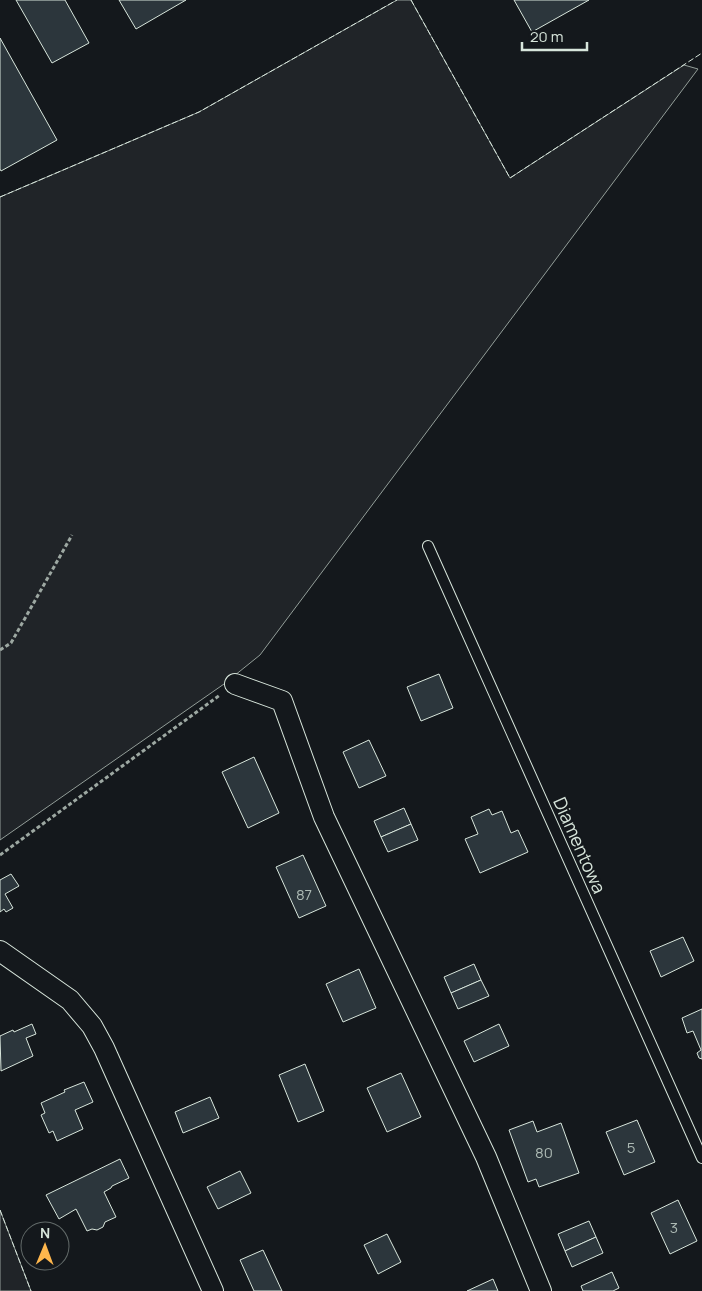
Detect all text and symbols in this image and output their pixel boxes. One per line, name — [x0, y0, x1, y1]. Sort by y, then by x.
scale bar — [522, 20, 587, 52]
text: 20 m — [530, 26, 563, 47]
street label: Diamentowa — [548, 793, 612, 897]
house number: 87 — [296, 884, 312, 905]
house number: 5 — [627, 1137, 635, 1158]
house number: 80 — [535, 1142, 553, 1163]
house number: 3 — [670, 1217, 678, 1238]
north arrow — [20, 1221, 70, 1271]
text: N — [40, 1223, 50, 1242]

